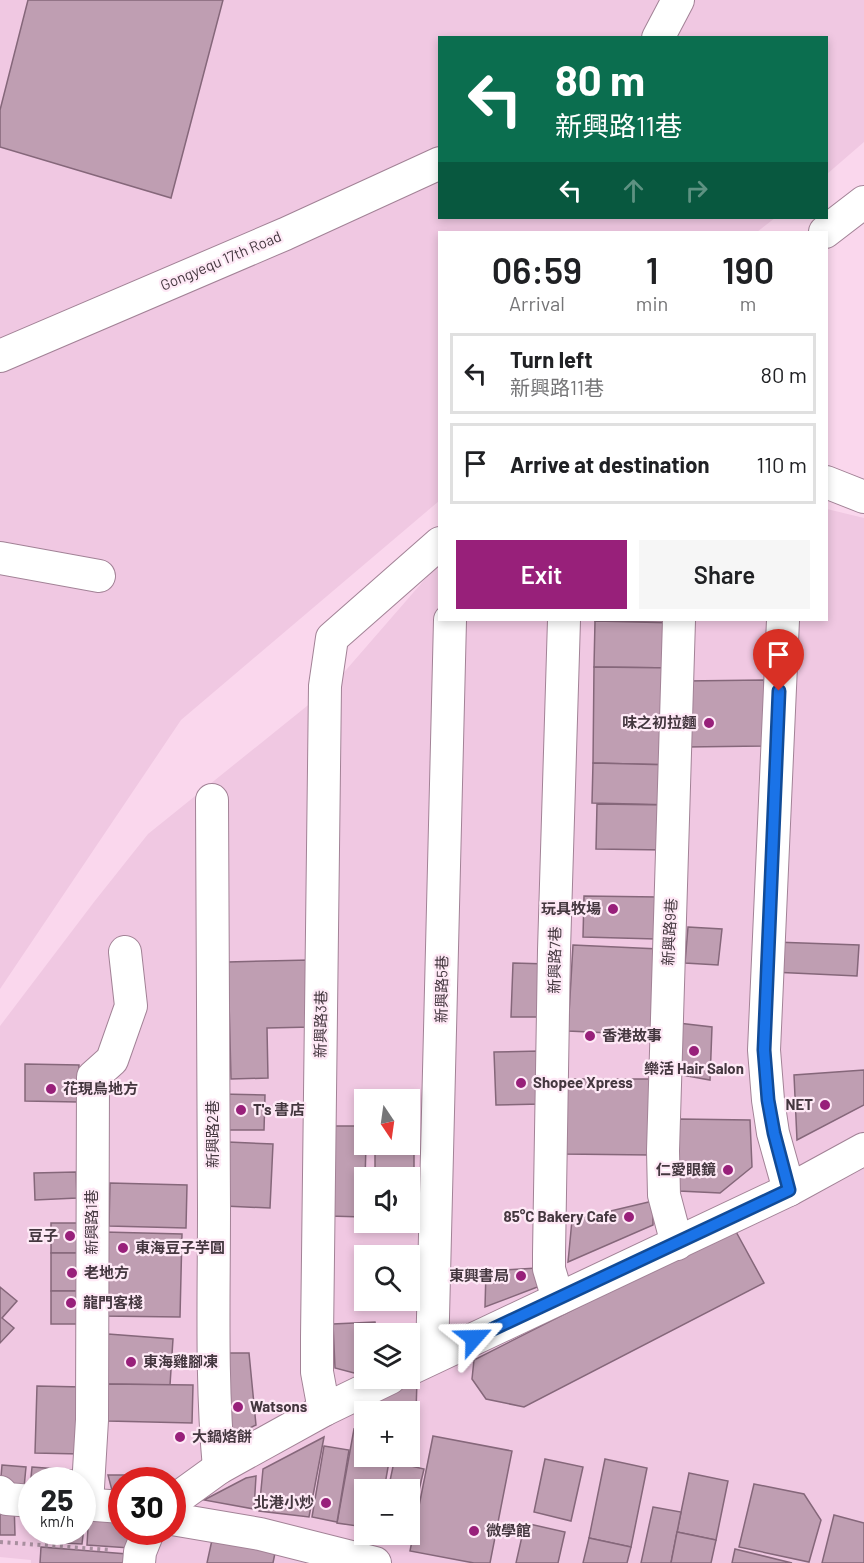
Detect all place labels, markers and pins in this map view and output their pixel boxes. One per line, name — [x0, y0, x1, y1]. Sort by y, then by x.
pin — [753, 629, 804, 691]
place label: 味之初拉麵 — [622, 713, 697, 731]
marker: 味之初拉麵 — [702, 716, 716, 730]
place label: 玩具牧場 — [541, 899, 601, 917]
marker: 玩具牧場 — [606, 902, 620, 916]
place label: 香港故事 — [602, 1026, 662, 1044]
marker: 香港故事 — [583, 1029, 597, 1043]
marker: 樂活 Hair Salon — [687, 1044, 701, 1058]
place label: 樂活 Hair Salon — [644, 1059, 744, 1077]
place label: Shopee Xpress — [533, 1073, 633, 1091]
marker: Shopee Xpress — [514, 1076, 528, 1090]
place label: 花現鳥地方 — [63, 1079, 138, 1097]
marker: 花現鳥地方 — [44, 1082, 58, 1096]
place label: NET — [786, 1095, 813, 1113]
marker: NET — [818, 1098, 832, 1112]
place label: T's 書店 — [253, 1100, 304, 1118]
marker: T's 書店 — [234, 1103, 248, 1117]
place label: 仁愛眼鏡 — [656, 1160, 716, 1178]
marker: 仁愛眼鏡 — [721, 1163, 735, 1177]
place label: 85°C Bakery Cafe — [504, 1207, 617, 1225]
marker: 85°C Bakery Cafe — [622, 1210, 636, 1224]
place label: 豆子 — [28, 1226, 58, 1244]
marker: 豆子 — [63, 1229, 77, 1243]
place label: 東海豆子芋圓 — [135, 1238, 225, 1256]
marker: 東海豆子芋圓 — [116, 1241, 130, 1255]
place label: 老地方 — [84, 1263, 129, 1281]
marker: 老地方 — [65, 1266, 79, 1280]
place label: 東興書局 — [449, 1266, 509, 1284]
marker: 東興書局 — [514, 1269, 528, 1283]
place label: 龍門客棧 — [83, 1293, 143, 1311]
marker: 龍門客棧 — [64, 1296, 78, 1310]
place label: 東海雞腳凍 — [143, 1352, 218, 1370]
marker: 東海雞腳凍 — [124, 1355, 138, 1369]
place label: Watsons — [250, 1397, 308, 1415]
marker: Watsons — [231, 1400, 245, 1414]
place label: 大鍋烙餅 — [192, 1427, 252, 1445]
marker: 大鍋烙餅 — [173, 1430, 187, 1444]
place label: 北港小炒 — [254, 1493, 314, 1511]
marker: 北港小炒 — [319, 1496, 333, 1510]
place label: 微學館 — [486, 1521, 531, 1539]
marker: 微學館 — [467, 1524, 481, 1538]

